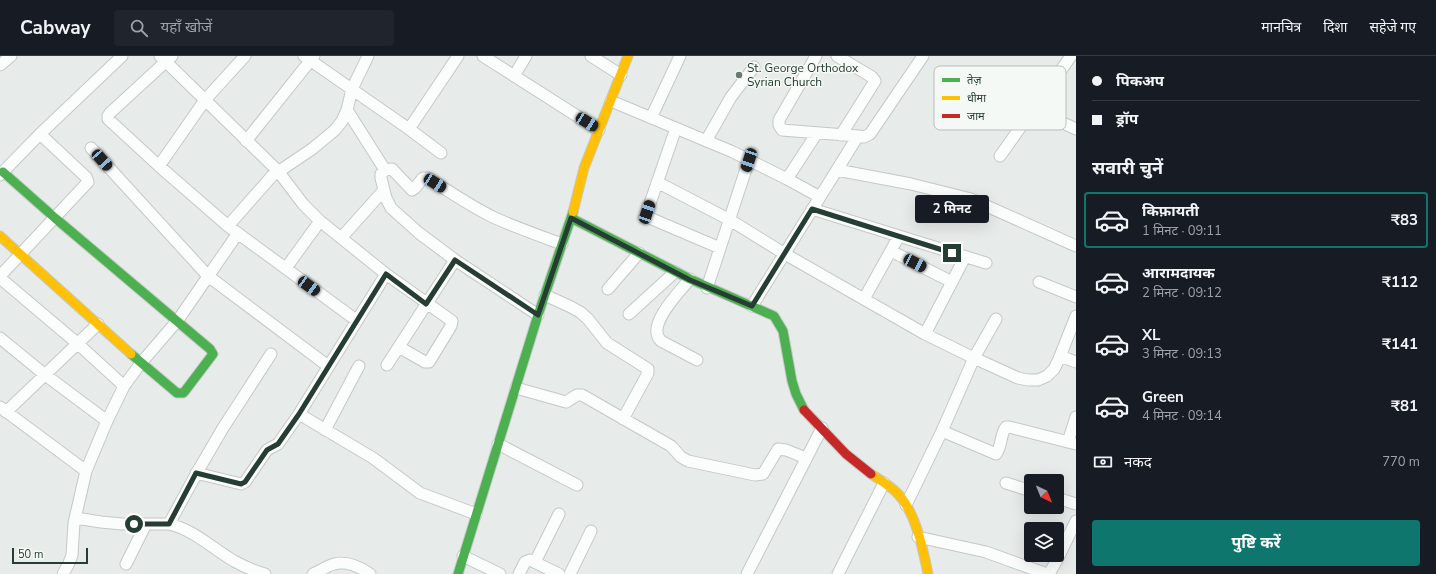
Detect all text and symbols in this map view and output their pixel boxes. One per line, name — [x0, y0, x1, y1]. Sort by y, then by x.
search box — [114, 10, 394, 46]
text: Cabway — [20, 15, 90, 41]
icon: search — [128, 17, 150, 39]
text: यहाँ खोजें — [160, 17, 212, 37]
text: मानचित्र — [1261, 18, 1301, 37]
text: दिशा — [1323, 18, 1347, 37]
text: सहेजे गए — [1369, 18, 1416, 37]
place label: St. George Orthodox Syrian Church — [747, 60, 859, 90]
legend — [934, 66, 1066, 130]
marker: St. George Orthodox Syrian Church — [734, 70, 744, 80]
text: पिकअप — [1116, 71, 1164, 91]
text: तेज़ — [967, 73, 982, 88]
text: धीमा — [967, 91, 986, 106]
text: जाम — [967, 109, 985, 124]
text: ड्रॉप — [1116, 109, 1138, 129]
car — [574, 111, 600, 133]
car — [90, 147, 114, 173]
car — [740, 147, 758, 173]
text: सवारी चुनें — [1092, 156, 1163, 180]
car — [422, 172, 448, 194]
callout: 2 मिनट — [915, 195, 989, 223]
car — [638, 199, 656, 225]
text: 2 मिनट — [933, 200, 971, 218]
text: किफ़ायती — [1142, 201, 1199, 221]
icon: car — [1094, 202, 1130, 238]
text: ₹83 — [1391, 210, 1418, 230]
text: 1 मिनट · 09:11 — [1142, 222, 1222, 240]
route end — [943, 244, 961, 262]
car — [902, 252, 928, 274]
text: आरामदायक — [1142, 263, 1215, 283]
icon: car — [1094, 264, 1130, 300]
text: ₹112 — [1382, 272, 1418, 292]
car — [296, 274, 322, 298]
text: 2 मिनट · 09:12 — [1142, 284, 1222, 302]
text: XL — [1142, 325, 1161, 345]
icon: car — [1094, 326, 1130, 362]
text: ₹141 — [1382, 334, 1418, 354]
text: 3 मिनट · 09:13 — [1142, 345, 1222, 363]
text: Green — [1142, 387, 1184, 407]
icon: car — [1094, 388, 1130, 424]
text: ₹81 — [1391, 396, 1418, 416]
text: 4 मिनट · 09:14 — [1142, 407, 1222, 425]
icon: cash — [1092, 451, 1114, 473]
text: नकद — [1124, 452, 1152, 472]
text: 770 m — [1382, 453, 1420, 471]
north arrow — [1024, 474, 1064, 514]
map controls — [1024, 474, 1064, 562]
route start — [125, 515, 143, 533]
button: पुष्टि करें — [1092, 520, 1420, 566]
button: layers — [1024, 522, 1064, 562]
scale bar — [12, 546, 88, 565]
text: 50 m — [18, 547, 43, 562]

